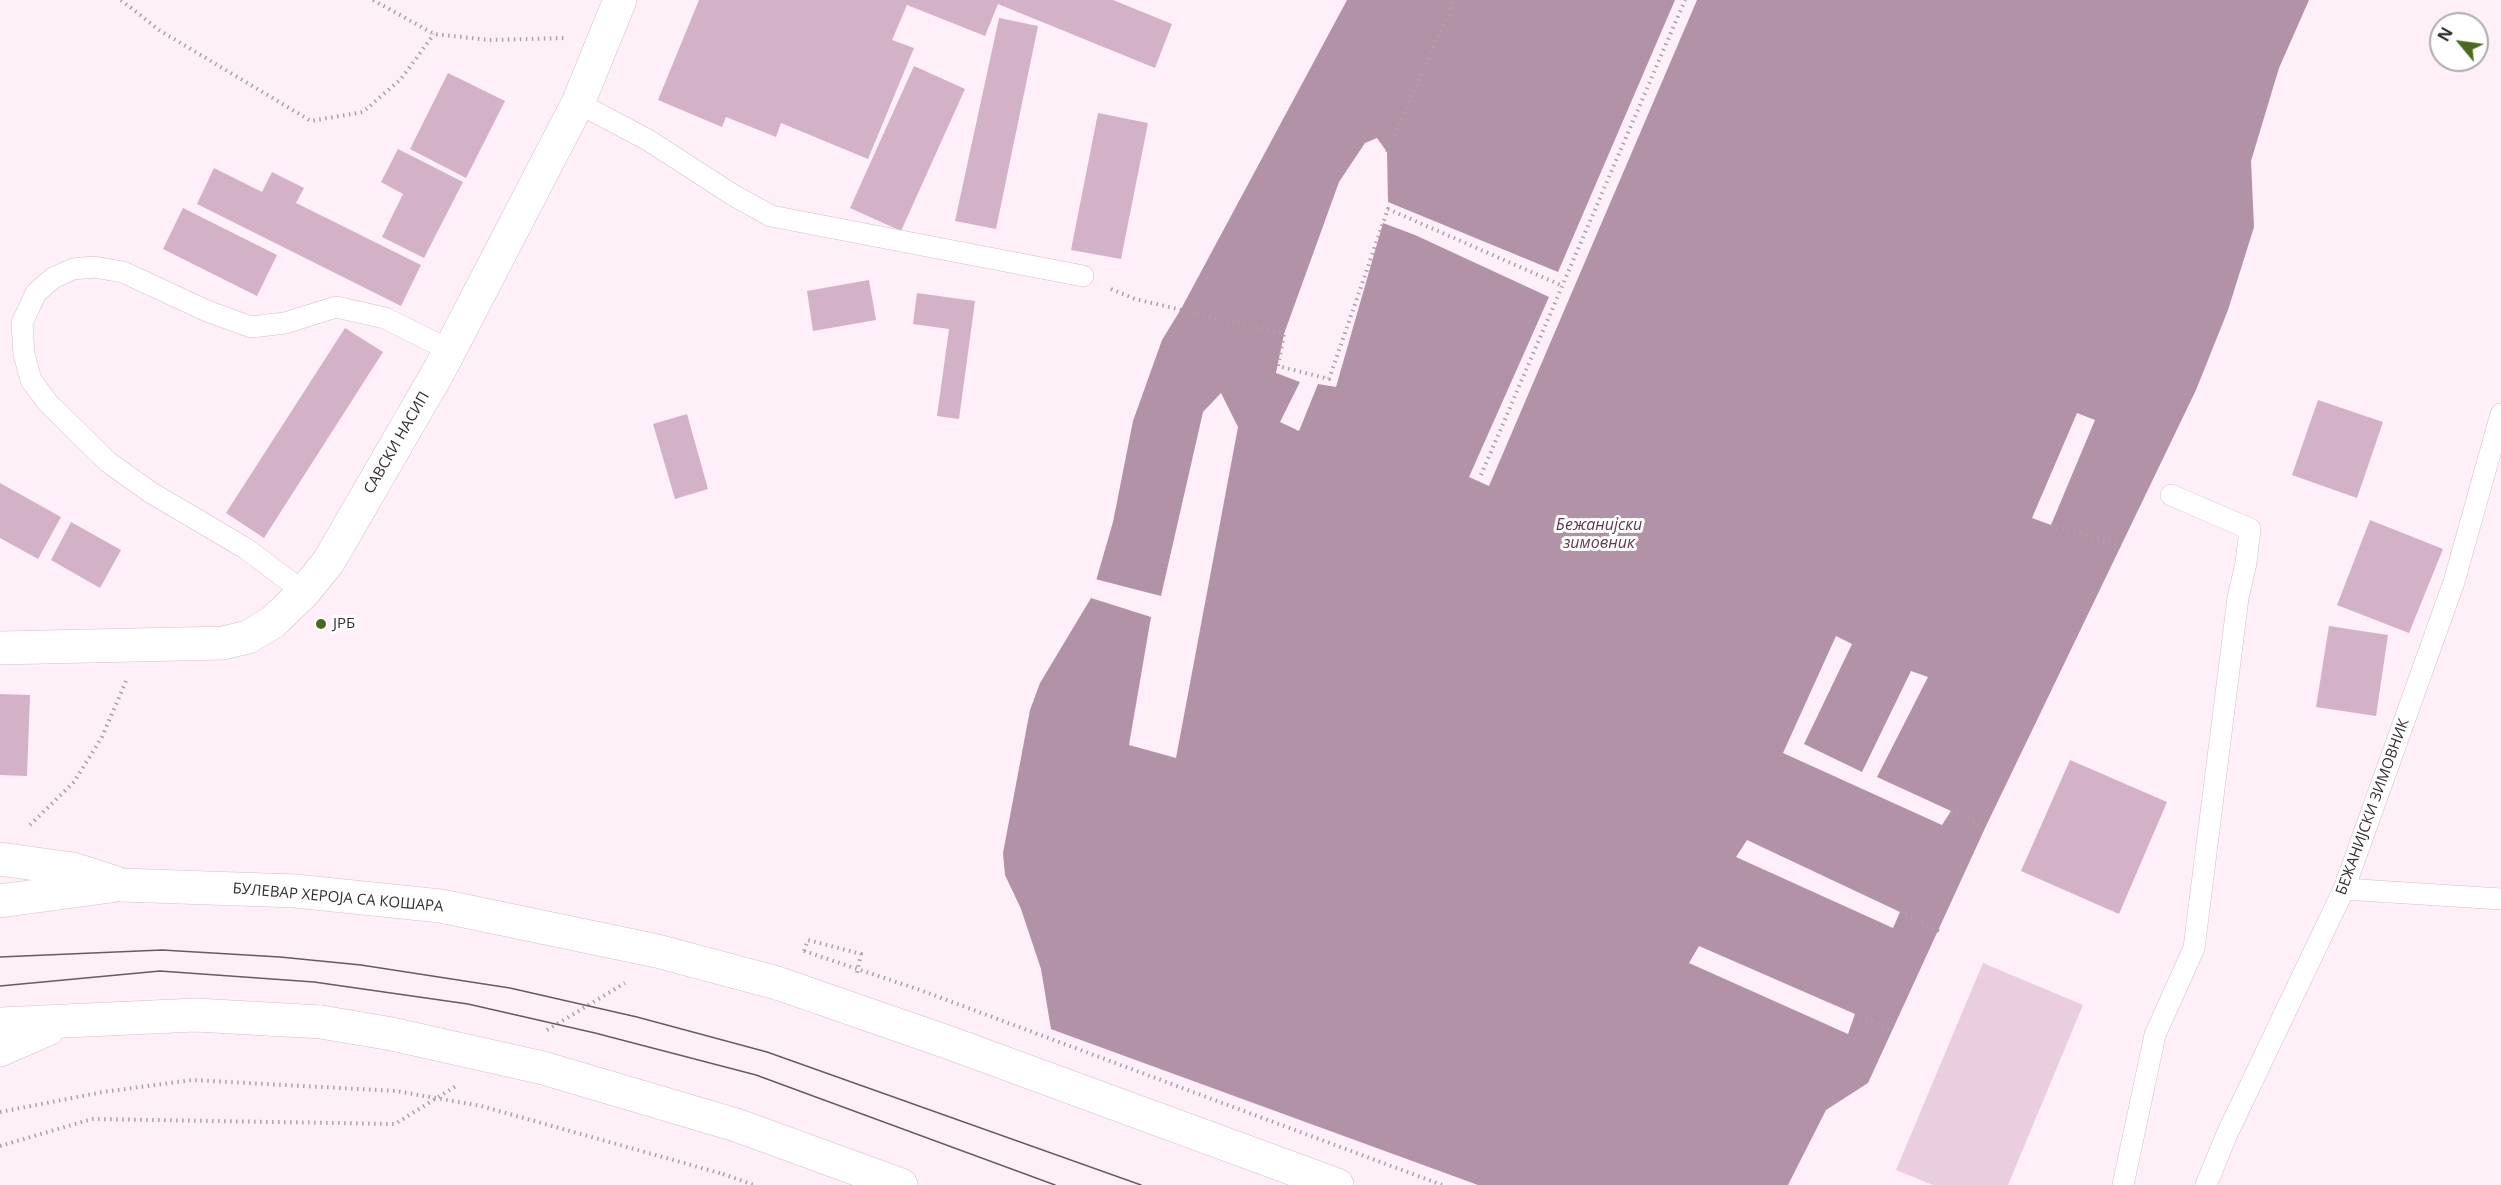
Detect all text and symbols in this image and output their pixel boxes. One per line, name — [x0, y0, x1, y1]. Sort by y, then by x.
north arrow — [2429, 12, 2489, 72]
text: N — [2432, 23, 2458, 45]
street label: САВСКИ НАСИП — [361, 389, 433, 497]
water label: Бежанијски зимовник — [1556, 515, 1642, 553]
place label: ЈРБ — [333, 615, 355, 633]
marker: ЈРБ — [314, 617, 328, 631]
street label: БЕЖАНИЈСКИ ЗИМОВНИК — [2333, 716, 2413, 898]
street label: БУЛЕВАР ХЕРОЈА СА КОШАРА — [232, 880, 444, 916]

